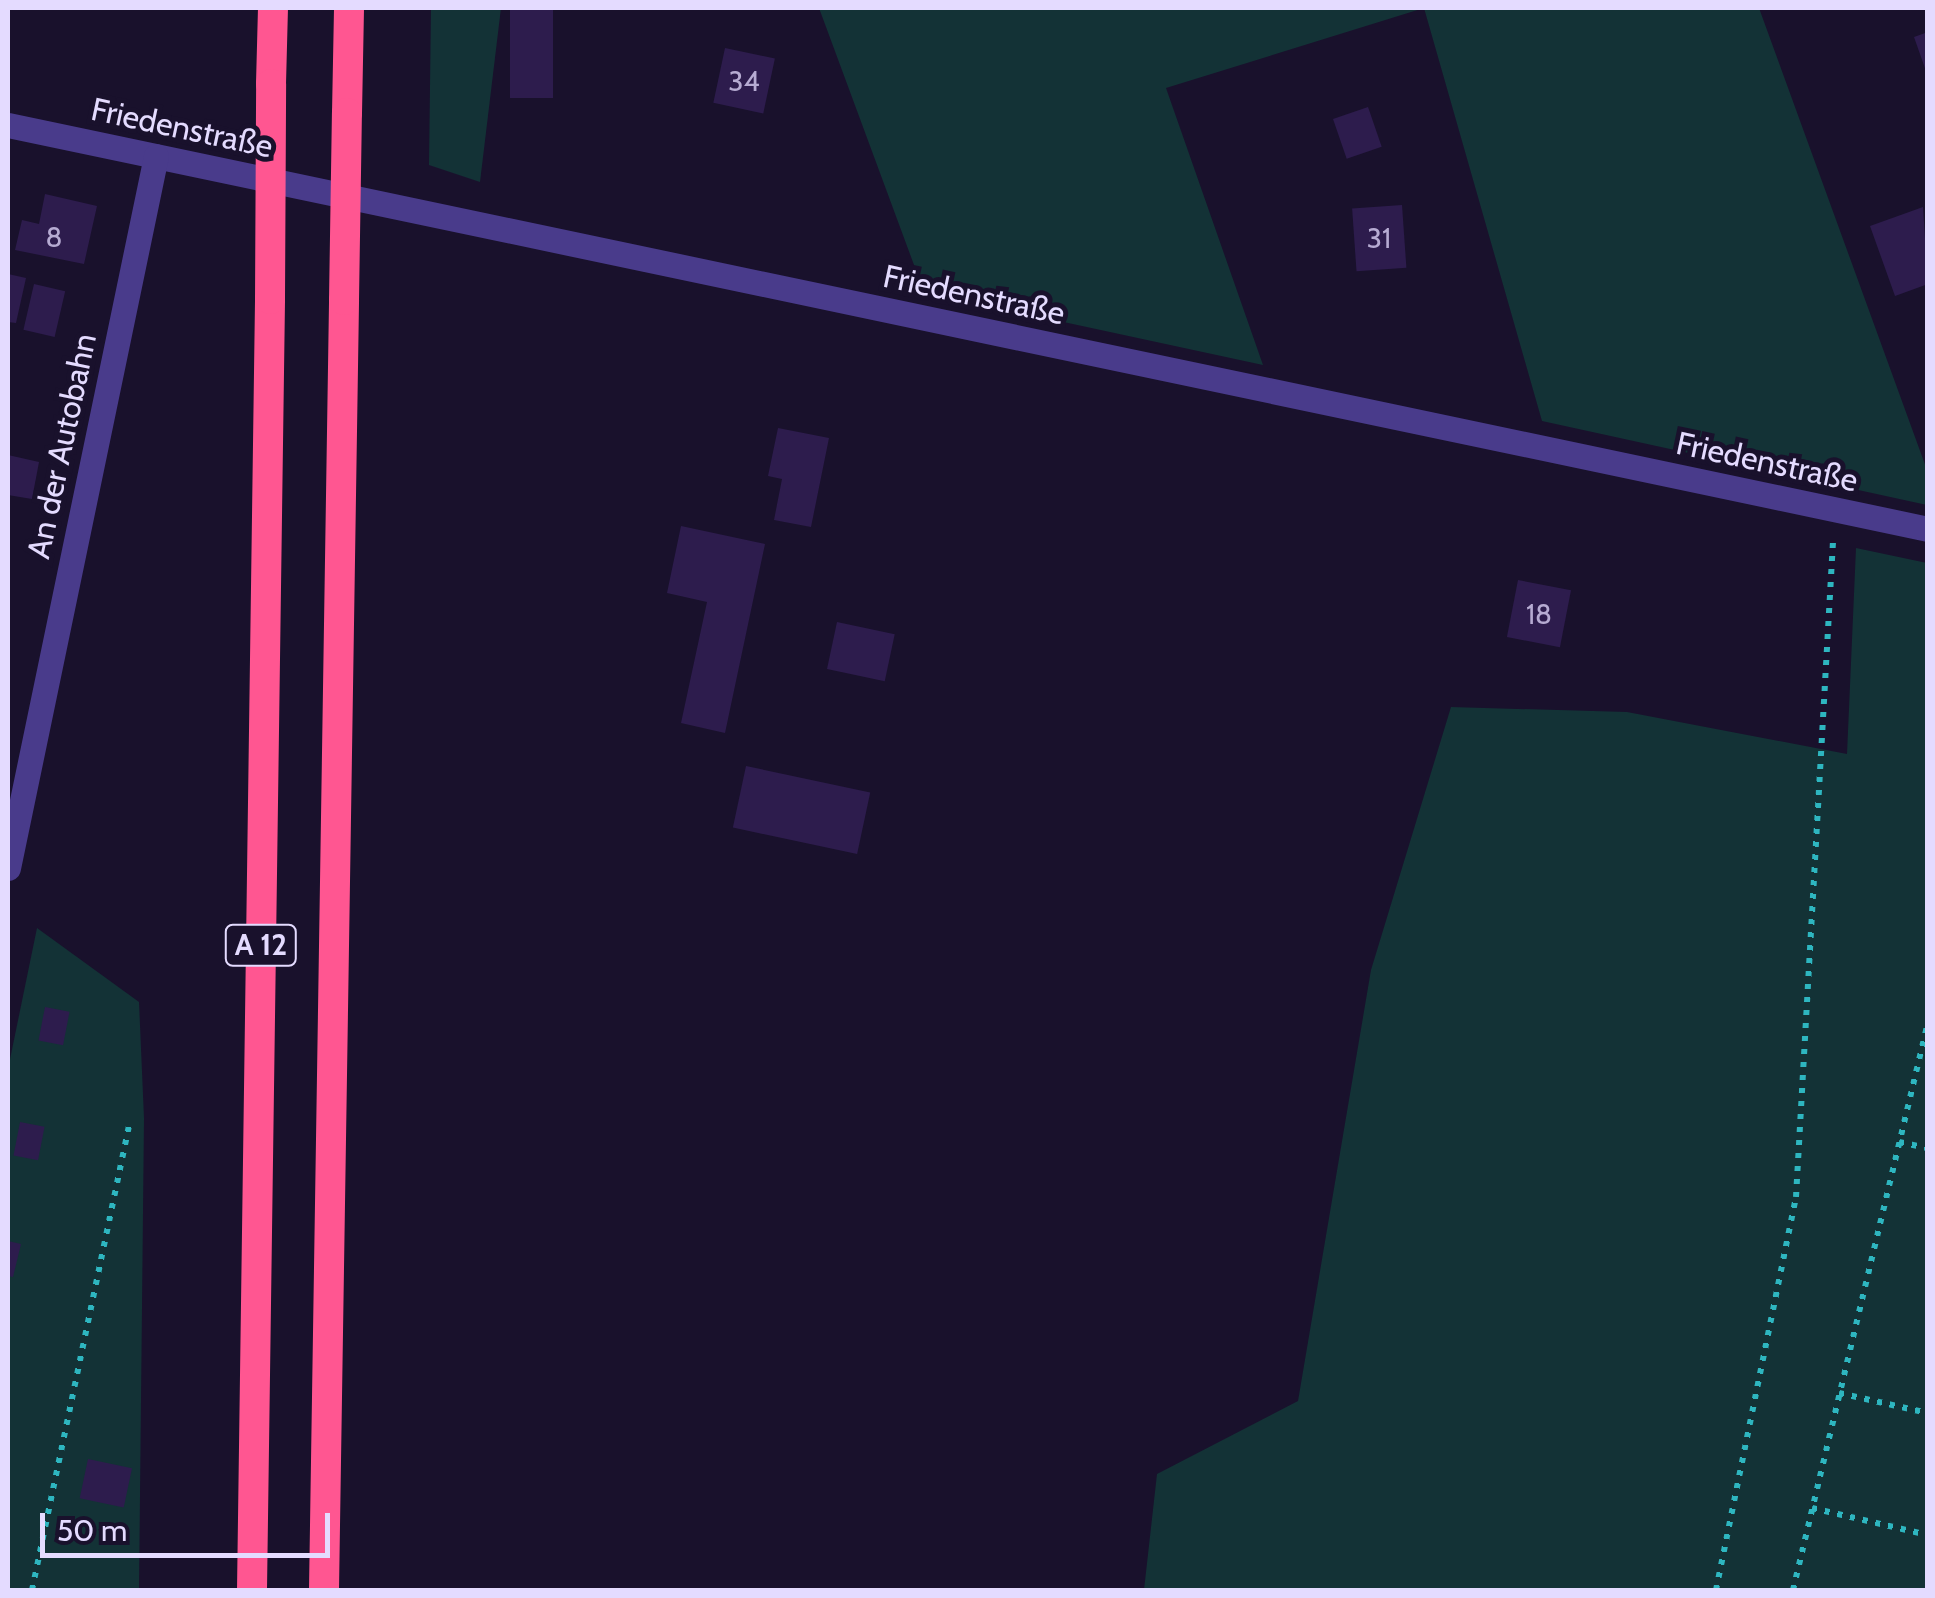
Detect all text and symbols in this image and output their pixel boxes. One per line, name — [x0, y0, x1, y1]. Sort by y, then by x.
house number: 34 — [728, 64, 760, 98]
street label: Friedenstraße — [88, 90, 276, 166]
house number: 8 — [46, 220, 62, 254]
house number: 31 — [1367, 221, 1391, 255]
street label: Friedenstraße — [880, 257, 1068, 333]
street label: An der Autobahn — [19, 330, 105, 562]
street label: Friedenstraße — [1673, 424, 1861, 500]
house number: 18 — [1526, 597, 1552, 631]
road number: A 12 — [224, 920, 298, 970]
scale bar — [45, 1493, 335, 1555]
text: 50 m — [57, 1512, 127, 1549]

